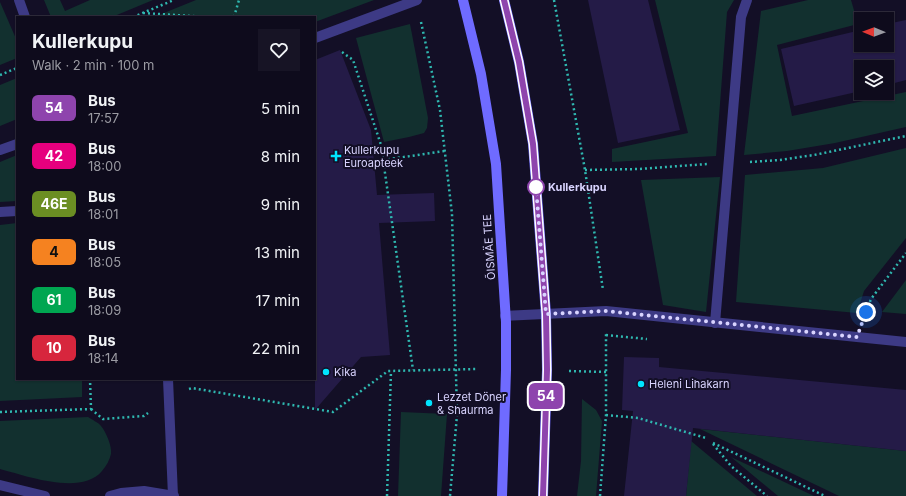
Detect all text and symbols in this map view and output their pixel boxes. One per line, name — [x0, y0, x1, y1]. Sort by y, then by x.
north arrow — [854, 12, 894, 52]
map controls — [854, 12, 894, 100]
button: heart — [258, 29, 300, 71]
text: Kullerkupu — [32, 30, 133, 53]
text: Walk · 2 min · 100 m — [32, 57, 154, 73]
button: layers — [854, 60, 894, 100]
text: Bus — [88, 91, 116, 110]
text: 54 — [45, 99, 63, 116]
text: 5 min — [261, 99, 300, 118]
text: 17:57 — [88, 110, 119, 126]
text: Bus — [88, 139, 116, 158]
place label: Kullerkupu Euroapteek — [344, 143, 403, 170]
text: 42 — [45, 147, 63, 164]
text: 8 min — [261, 147, 300, 166]
marker: Kullerkupu Euroapteek — [331, 151, 341, 161]
text: 18:00 — [88, 158, 121, 174]
marker: Kullerkupu — [527, 178, 545, 196]
place label: Kullerkupu — [548, 180, 607, 194]
text: Bus — [88, 187, 116, 206]
text: 46E — [40, 195, 68, 212]
text: 9 min — [261, 195, 300, 214]
text: 18:01 — [88, 206, 119, 222]
street label: ÕISMÄE TEE — [480, 214, 498, 280]
text: Bus — [88, 235, 116, 254]
text: 4 — [49, 243, 59, 260]
text: 13 min — [255, 243, 300, 262]
text: 18:05 — [88, 254, 121, 270]
text: Bus — [88, 283, 116, 302]
text: 61 — [46, 291, 62, 308]
text: 17 min — [256, 291, 300, 310]
text: 18:09 — [88, 302, 121, 318]
your location — [856, 302, 876, 322]
text: Bus — [88, 331, 116, 350]
text: 10 — [46, 339, 62, 356]
text: 22 min — [252, 339, 300, 358]
text: 18:14 — [88, 350, 119, 366]
place label: Kika — [334, 365, 356, 379]
marker: Kika — [321, 367, 331, 377]
place label: Heleni Lihakarn — [649, 377, 730, 391]
marker: Heleni Lihakarn — [636, 379, 646, 389]
line badge: 54 — [528, 383, 564, 409]
text: 54 — [537, 387, 555, 404]
place label: Lezzet Döner & Shaurma — [437, 390, 506, 417]
marker: Lezzet Döner & Shaurma — [424, 398, 434, 408]

